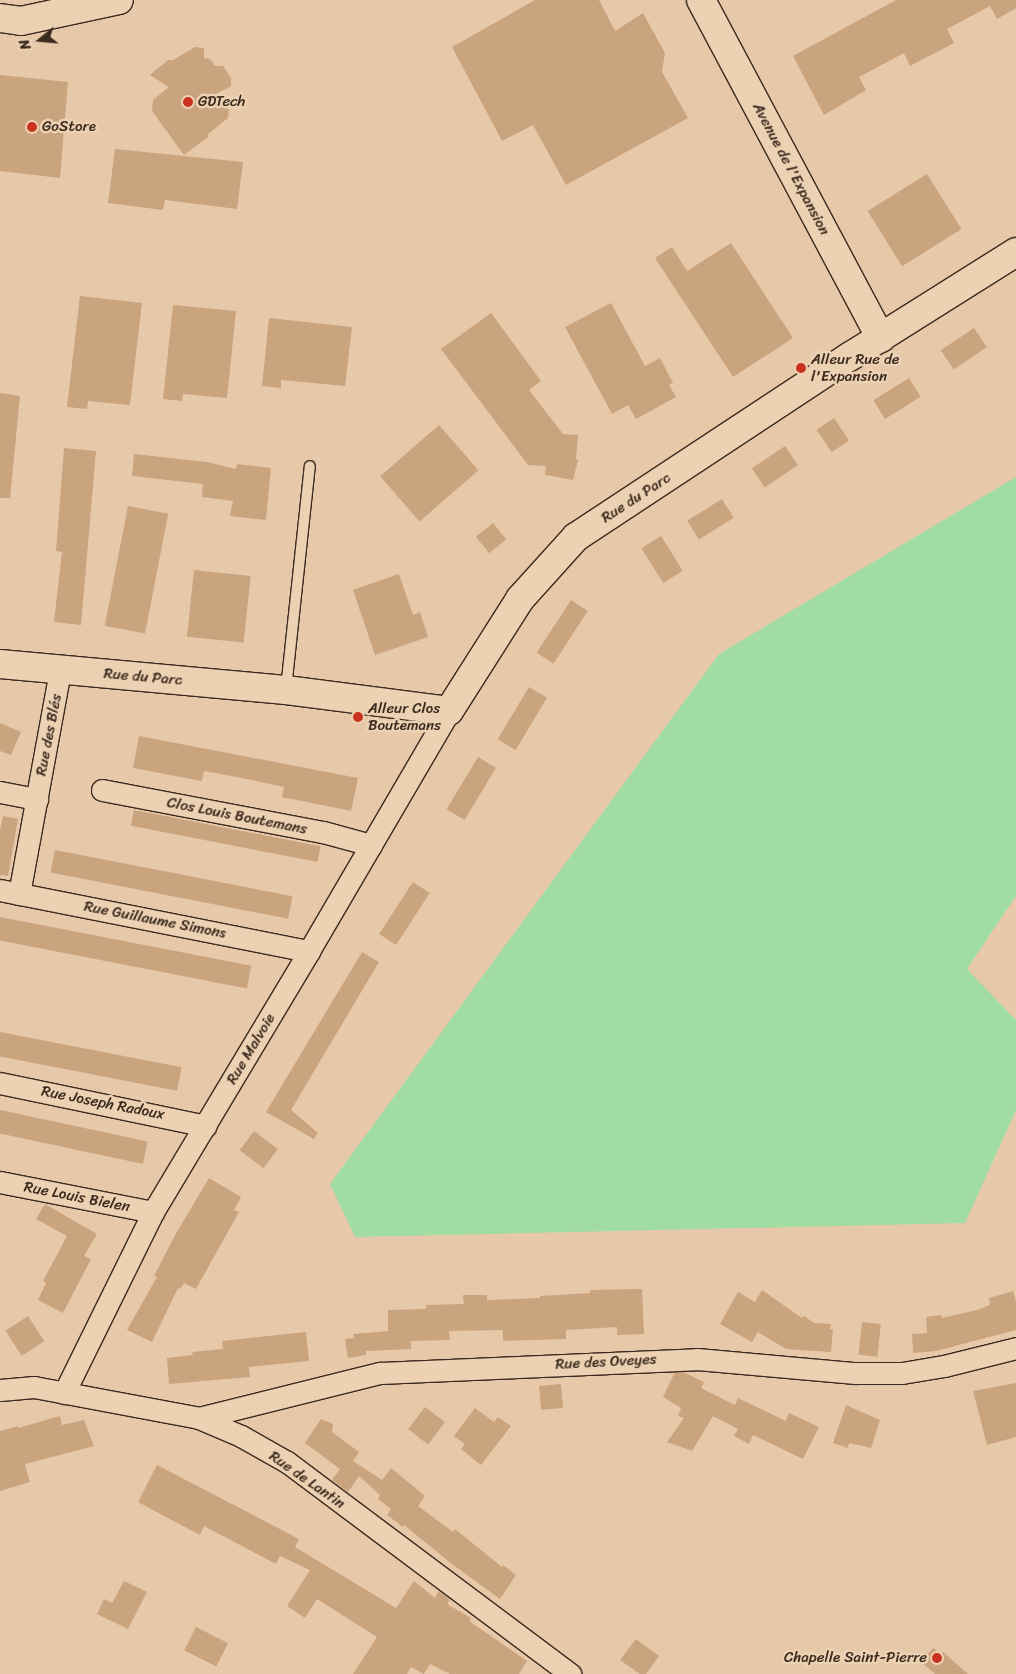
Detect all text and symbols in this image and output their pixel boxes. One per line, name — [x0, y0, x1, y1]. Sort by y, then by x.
north arrow — [15, 15, 65, 65]
text: N — [12, 36, 39, 53]
place label: GDTech — [198, 93, 245, 111]
marker: GDTech — [182, 96, 194, 108]
street label: Avenue de l'Expansion — [748, 100, 834, 238]
place label: GoStore — [42, 118, 96, 136]
marker: GoStore — [26, 121, 38, 133]
place label: Alleur Rue de l'Expansion — [811, 350, 900, 385]
marker: Alleur Rue de l'Expansion — [795, 362, 807, 374]
street label: Rue du Parc — [598, 469, 674, 527]
street label: Rue du Parc — [103, 665, 183, 689]
street label: Rue des Blés — [32, 692, 66, 778]
place label: Alleur Clos Boutemans — [368, 699, 441, 734]
marker: Alleur Clos Boutemans — [352, 711, 364, 723]
street label: Clos Louis Boutemans — [165, 794, 309, 838]
street label: Rue Guillaume Simons — [82, 897, 228, 943]
street label: Rue Malvoie — [223, 1010, 279, 1088]
street label: Rue Joseph Radoux — [40, 1082, 166, 1124]
street label: Rue Louis Bielen — [23, 1178, 131, 1216]
street label: Rue des Oveyes — [555, 1350, 657, 1374]
street label: Rue de Lantin — [265, 1447, 349, 1513]
place label: Chapelle Saint-Pierre — [784, 1649, 927, 1667]
marker: Chapelle Saint-Pierre — [931, 1652, 943, 1664]

